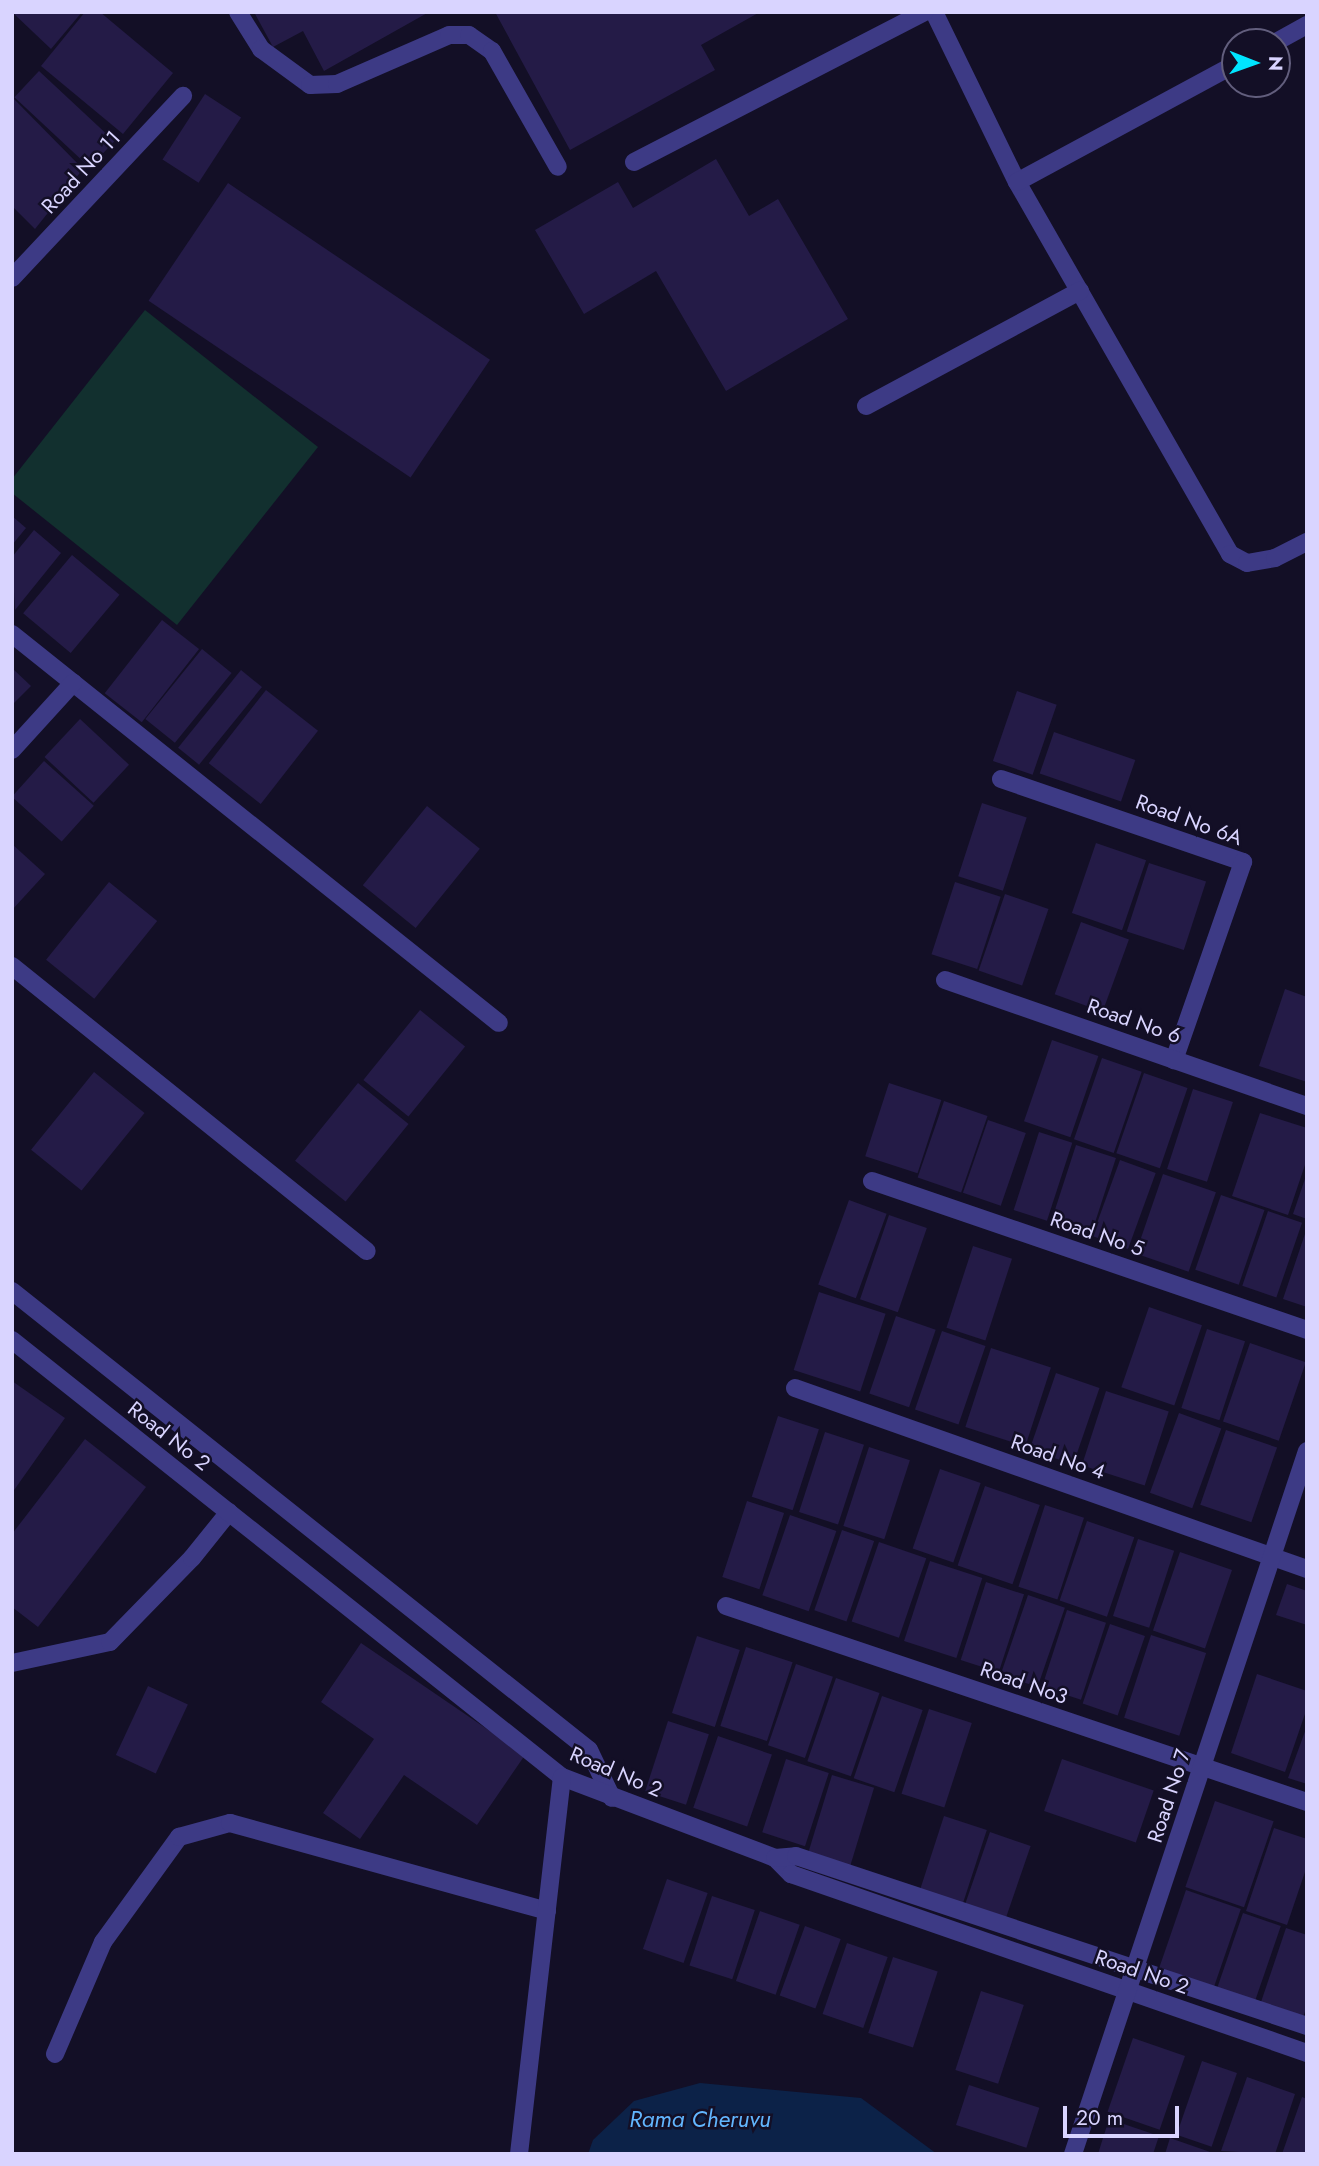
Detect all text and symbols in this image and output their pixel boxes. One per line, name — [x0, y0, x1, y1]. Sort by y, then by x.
north arrow — [1221, 28, 1291, 98]
text: N — [1262, 56, 1289, 71]
street label: Road No 11 — [36, 125, 126, 219]
street label: Road No 6A — [1132, 789, 1246, 851]
street label: Road No 6 — [1084, 993, 1184, 1049]
street label: Road No 5 — [1047, 1206, 1147, 1262]
street label: Road No 2 — [123, 1396, 215, 1476]
street label: Road No 4 — [1008, 1429, 1108, 1485]
street label: Road No3 — [977, 1656, 1071, 1710]
street label: Road No 2 — [566, 1741, 666, 1803]
street label: Road No 7 — [1142, 1746, 1196, 1846]
street label: Road No 2 — [1092, 1944, 1192, 2000]
scale bar — [1067, 2092, 1182, 2136]
text: 20 m — [1076, 2103, 1123, 2133]
water label: Rama Cheruvu — [629, 2105, 771, 2133]

